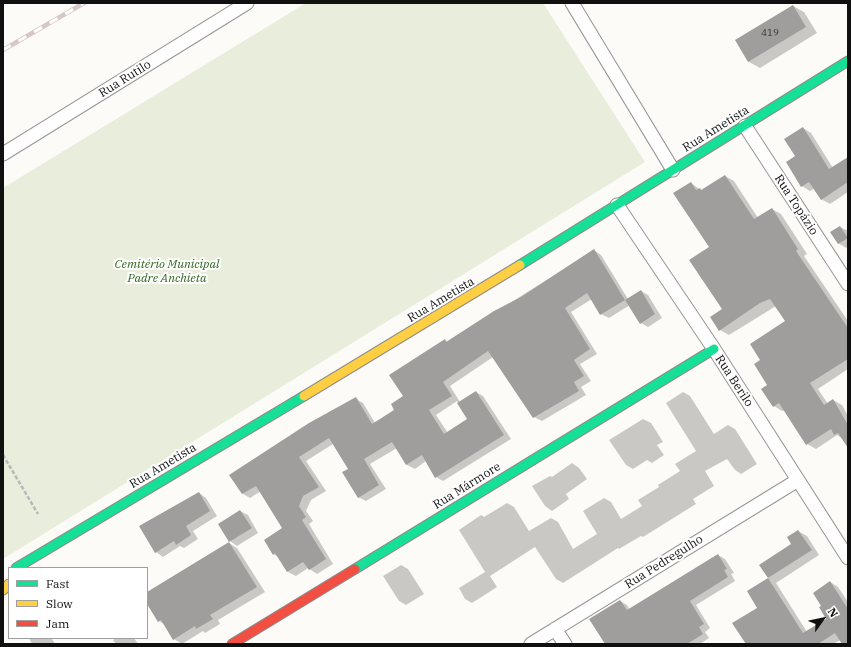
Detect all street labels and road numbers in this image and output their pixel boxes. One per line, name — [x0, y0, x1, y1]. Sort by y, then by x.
street label: Rua Rutilo — [96, 57, 154, 101]
street label: Rua Ametista — [680, 103, 752, 155]
street label: Rua Topázio — [771, 172, 821, 238]
street label: Rua Ametista — [405, 274, 477, 326]
street label: Rua Berilo — [712, 352, 756, 410]
street label: Rua Ametista — [127, 440, 199, 492]
street label: Rua Mármore — [431, 459, 503, 513]
street label: Rua Pedregulho — [622, 532, 706, 592]

